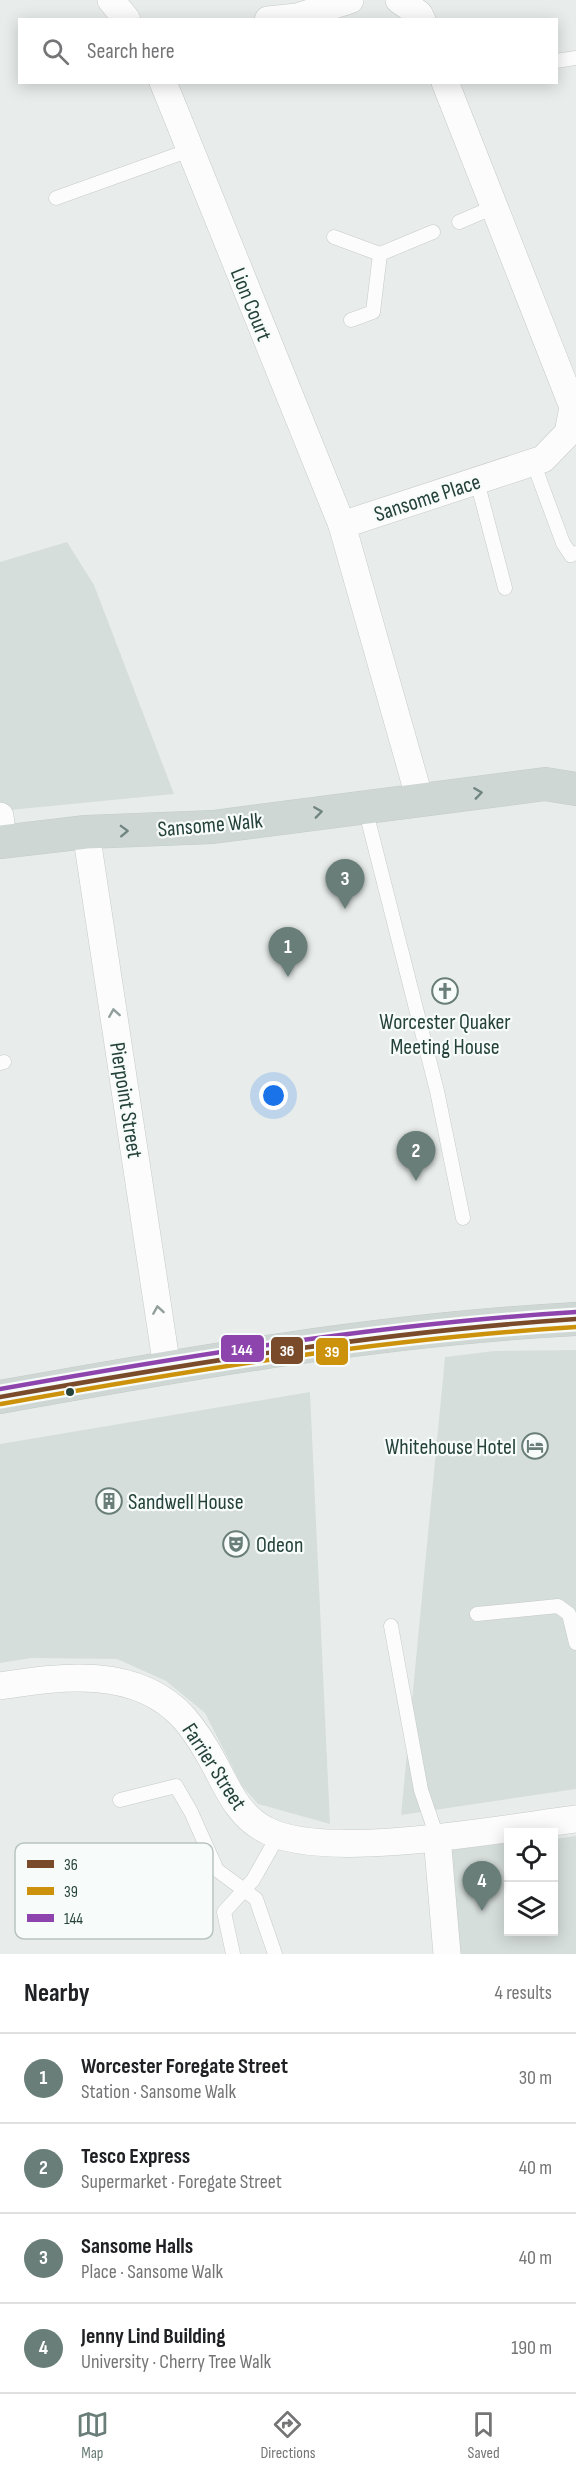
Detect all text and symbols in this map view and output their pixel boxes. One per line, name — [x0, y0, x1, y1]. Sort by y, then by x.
search box — [18, 18, 558, 84]
icon: search — [39, 35, 72, 68]
text: Search here — [87, 38, 174, 65]
street label: Lion Court — [224, 264, 278, 345]
street label: Sansome Place — [371, 469, 484, 528]
one-way arrow — [474, 787, 483, 799]
street label: Sansome Walk — [156, 807, 264, 844]
one-way arrow — [313, 807, 323, 819]
one-way arrow — [120, 824, 129, 837]
pin: 3 — [326, 860, 364, 909]
pin: 1 — [268, 928, 308, 977]
church icon: Worcester Quaker Meeting House — [430, 976, 460, 1006]
one-way arrow — [108, 1009, 120, 1018]
place label: Worcester Quaker Meeting House — [379, 1009, 511, 1061]
street label: Pierpoint Street — [103, 1040, 148, 1160]
your location — [259, 1081, 288, 1110]
pin: 2 — [396, 1132, 436, 1181]
one-way arrow — [153, 1305, 165, 1314]
line badge: 144 — [220, 1334, 265, 1363]
line badge: 36 — [270, 1336, 304, 1365]
line badge: 39 — [315, 1337, 349, 1366]
text: 144 — [231, 1341, 253, 1360]
text: 36 — [280, 1342, 294, 1361]
text: 39 — [325, 1343, 339, 1362]
unlabelled marker — [64, 1386, 76, 1398]
hotel icon: Whitehouse Hotel — [520, 1431, 550, 1461]
place label: Whitehouse Hotel — [385, 1434, 516, 1461]
building icon: Sandwell House — [94, 1486, 124, 1516]
place label: Sandwell House — [128, 1489, 244, 1516]
theatre icon: Odeon — [221, 1529, 251, 1559]
place label: Odeon — [256, 1532, 303, 1559]
street label: Farrier Street — [176, 1718, 252, 1816]
map controls — [504, 1828, 558, 1936]
button: locate — [504, 1828, 558, 1882]
legend — [15, 1843, 213, 1939]
text: 36 — [64, 1856, 78, 1875]
pin: 4 — [462, 1862, 502, 1911]
button: layers — [504, 1882, 558, 1936]
text: 39 — [64, 1883, 78, 1902]
text: 144 — [64, 1910, 83, 1929]
text: Nearby — [24, 1978, 90, 2009]
text: 4 results — [495, 1981, 552, 2005]
text: Worcester Foregate Street — [81, 2053, 288, 2080]
text: 1 — [40, 2066, 47, 2090]
text: 30 m — [519, 2066, 552, 2090]
text: Station · Sansome Walk — [81, 2080, 236, 2104]
text: Tesco Express — [81, 2143, 190, 2170]
text: 2 — [39, 2156, 48, 2180]
text: 40 m — [519, 2156, 552, 2180]
text: Supermarket · Foregate Street — [81, 2170, 282, 2194]
text: Sansome Halls — [81, 2233, 193, 2260]
text: 3 — [39, 2246, 48, 2270]
text: 40 m — [519, 2246, 552, 2270]
text: Place · Sansome Walk — [81, 2260, 223, 2284]
text: Jenny Lind Building — [81, 2323, 225, 2350]
text: 4 — [39, 2336, 48, 2360]
text: 190 m — [511, 2336, 552, 2360]
text: University · Cherry Tree Walk — [81, 2350, 271, 2374]
tab: Map — [76, 2408, 109, 2463]
tab: Directions — [260, 2408, 316, 2463]
tab: Saved — [467, 2408, 500, 2463]

